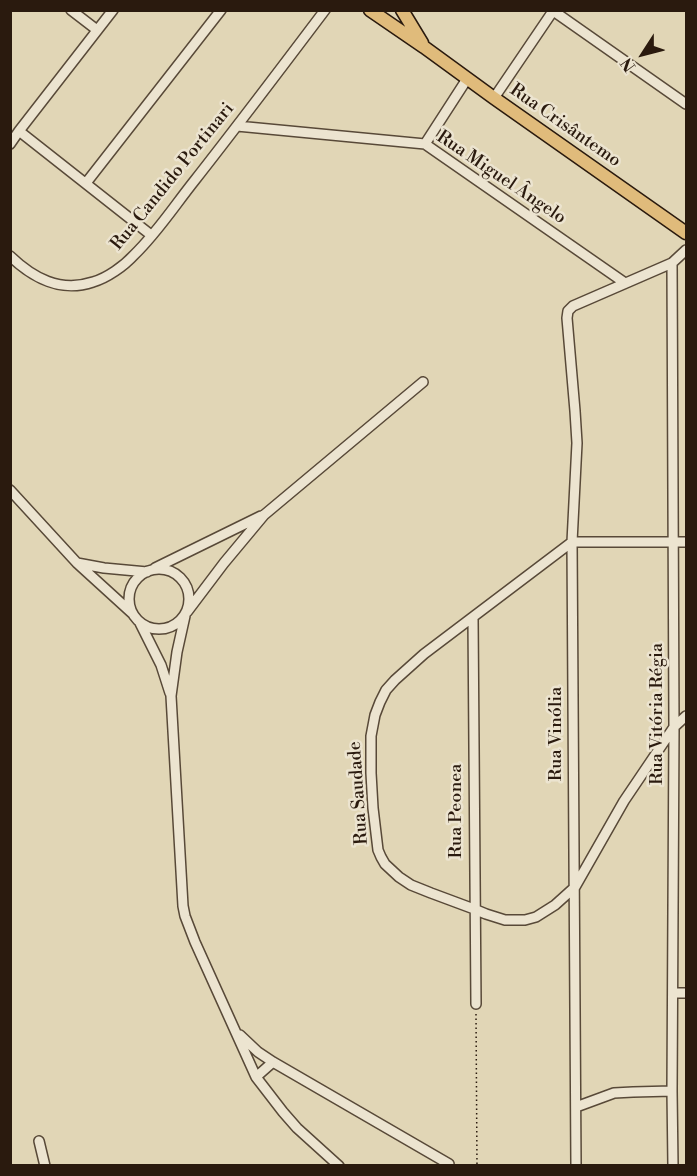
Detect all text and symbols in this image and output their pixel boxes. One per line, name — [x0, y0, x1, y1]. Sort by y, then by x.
north arrow — [613, 24, 673, 84]
text: N — [617, 54, 640, 76]
street label: Rua Crisântemo — [505, 80, 625, 172]
street label: Rua Candido Portinari — [107, 99, 239, 255]
street label: Rua Miguel Ângelo — [432, 127, 570, 229]
street label: Rua Vitória Régia — [647, 643, 669, 785]
street label: Rua Vinólia — [546, 687, 568, 781]
street label: Rua Saudade — [345, 740, 373, 846]
street label: Rua Peonea — [446, 764, 468, 858]

